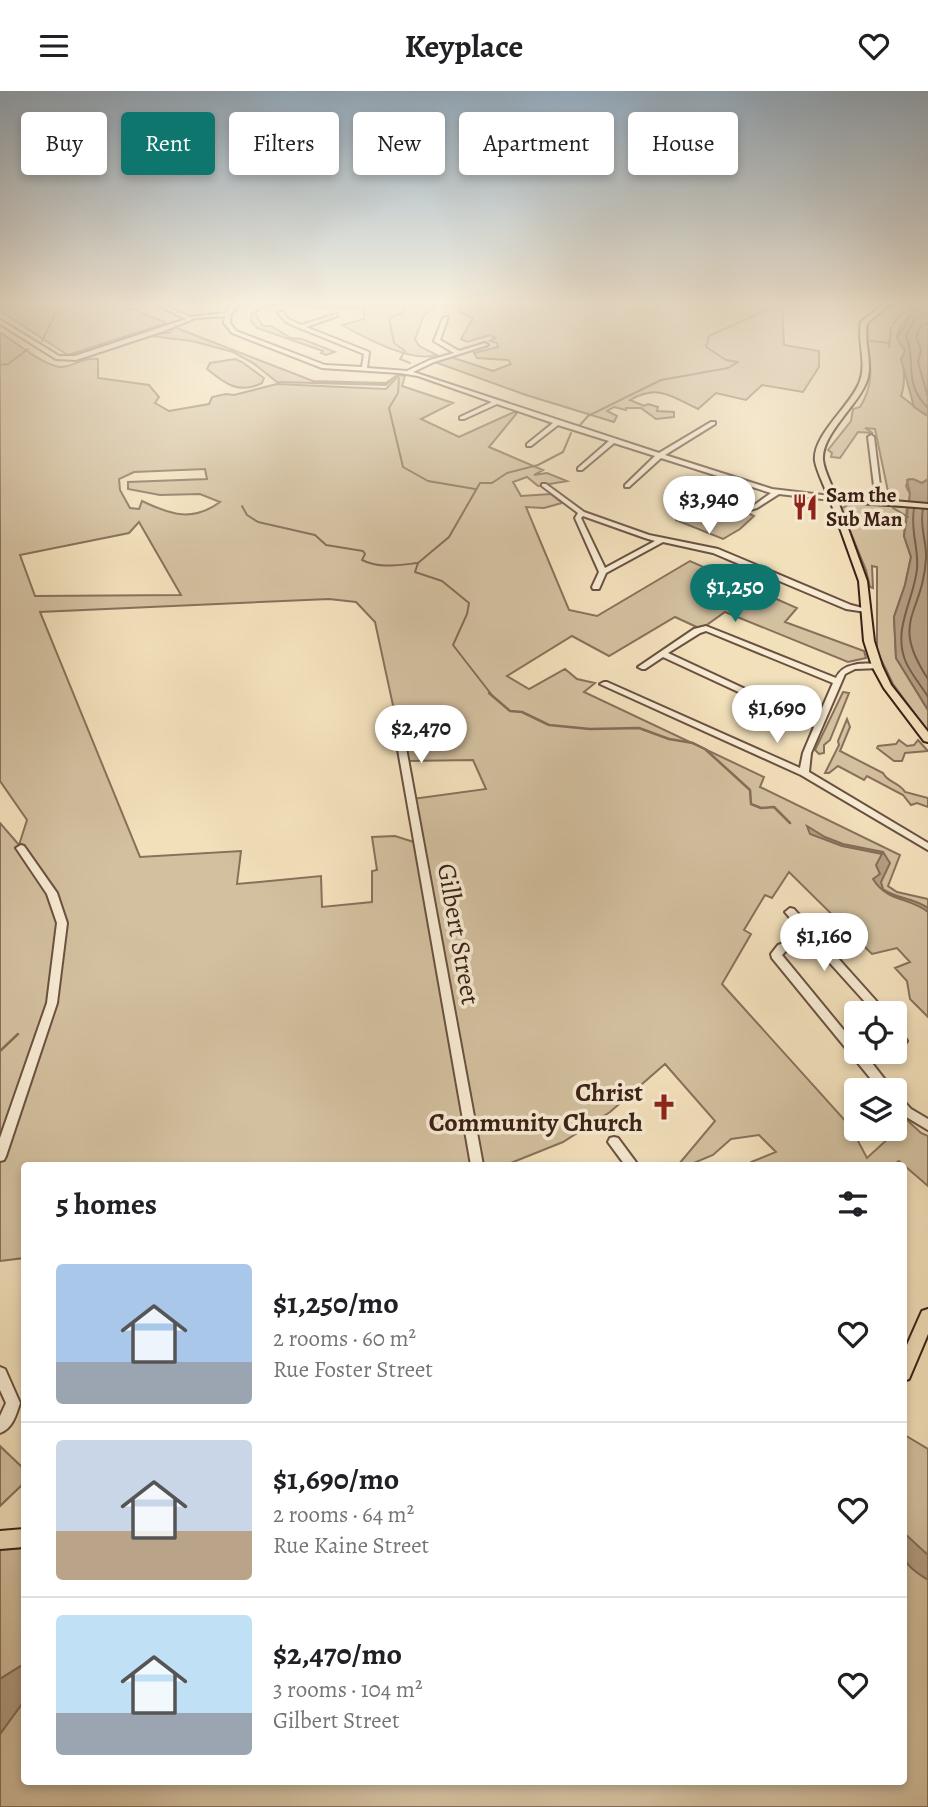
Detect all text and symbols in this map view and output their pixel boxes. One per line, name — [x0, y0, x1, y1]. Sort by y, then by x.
text: Keyplace — [405, 24, 523, 68]
icon: menu — [35, 27, 73, 65]
icon: heart — [855, 27, 893, 65]
chip: Buy — [21, 112, 107, 175]
chip: Rent — [121, 112, 215, 175]
chip: Filters — [229, 112, 339, 175]
chip: New — [353, 112, 445, 175]
chip: Apartment — [459, 112, 614, 175]
chip: House — [628, 112, 738, 175]
pin: $3,940 — [652, 477, 766, 536]
place label: Sam the Sub Man — [826, 481, 903, 533]
text: $3,940 — [679, 483, 739, 514]
restaurant icon: Sam the Sub Man — [790, 492, 820, 522]
pin: $1,250 — [678, 565, 792, 624]
text: $1,250 — [706, 571, 764, 602]
pin: $1,690 — [720, 685, 834, 745]
text: $1,690 — [748, 692, 806, 723]
pin: $2,470 — [364, 705, 478, 765]
text: $2,470 — [391, 712, 451, 743]
street label: Gilbert Street — [429, 861, 488, 1008]
pin: $1,160 — [767, 913, 881, 973]
text: $1,160 — [796, 920, 852, 951]
map controls — [844, 1001, 907, 1141]
button: locate — [844, 1001, 907, 1064]
place label: Christ Community Church — [429, 1075, 643, 1140]
button: layers — [844, 1078, 907, 1141]
church icon: Christ Community Church — [649, 1092, 679, 1122]
text: 5 homes — [56, 1184, 157, 1224]
icon: filters — [834, 1185, 872, 1223]
text: $1,250/mo — [273, 1283, 399, 1323]
icon: home — [112, 1292, 196, 1376]
icon: heart — [834, 1315, 872, 1353]
text: 2 rooms · 60 m² — [273, 1323, 416, 1354]
text: Rue Foster Street — [273, 1354, 433, 1385]
text: $1,690/mo — [273, 1459, 399, 1499]
icon: home — [112, 1468, 196, 1552]
icon: heart — [834, 1491, 872, 1529]
text: 2 rooms · 64 m² — [273, 1499, 414, 1530]
text: Rue Kaine Street — [273, 1530, 429, 1561]
text: $2,470/mo — [273, 1634, 402, 1674]
icon: home — [112, 1643, 196, 1727]
icon: heart — [834, 1666, 872, 1704]
text: 3 rooms · 104 m² — [273, 1674, 422, 1705]
text: Gilbert Street — [273, 1705, 399, 1736]

